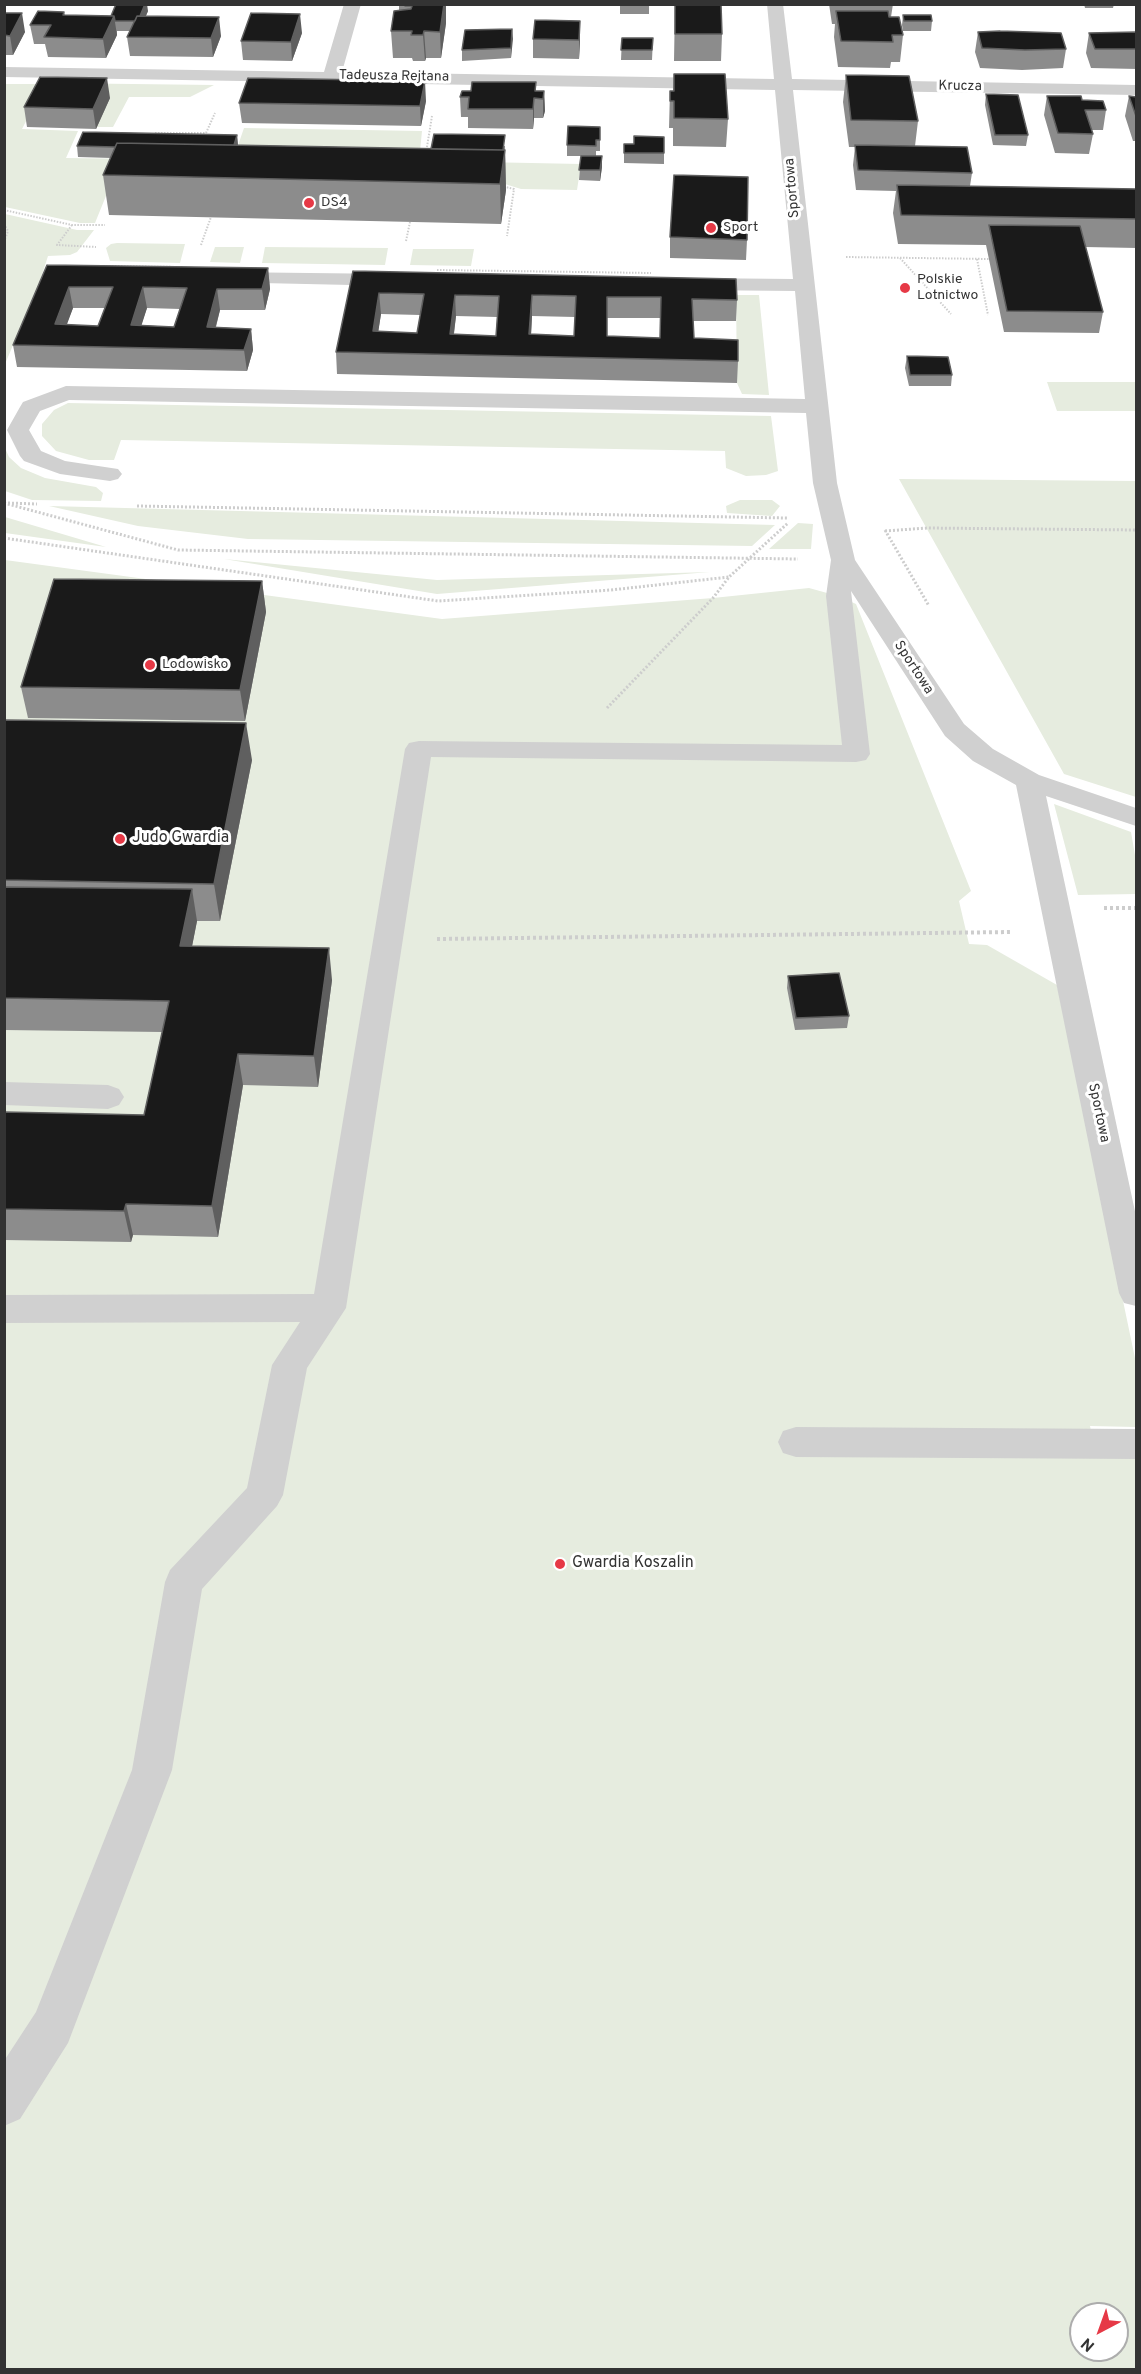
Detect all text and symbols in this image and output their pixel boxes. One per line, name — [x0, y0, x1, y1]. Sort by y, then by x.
street label: Tadeusza Rejtana — [339, 68, 449, 86]
street label: Krucza — [938, 78, 982, 96]
street label: Sportowa — [782, 157, 804, 219]
place label: DS4 — [321, 195, 348, 211]
marker: DS4 — [302, 196, 316, 210]
place label: Sport — [723, 220, 758, 236]
marker: Sport — [704, 221, 718, 235]
place label: Polskie Lotnictwo — [917, 272, 978, 304]
marker: Polskie Lotnictwo — [898, 281, 912, 295]
street label: Sportowa — [890, 638, 936, 698]
place label: Lodowisko — [162, 657, 228, 673]
marker: Lodowisko — [143, 658, 157, 672]
place label: Judo Gwardia — [132, 829, 229, 849]
marker: Judo Gwardia — [113, 832, 127, 846]
street label: Sportowa — [1084, 1082, 1112, 1144]
place label: Gwardia Koszalin — [572, 1554, 694, 1574]
marker: Gwardia Koszalin — [553, 1557, 567, 1571]
north arrow — [1069, 2302, 1129, 2362]
text: N — [1078, 2333, 1099, 2355]

